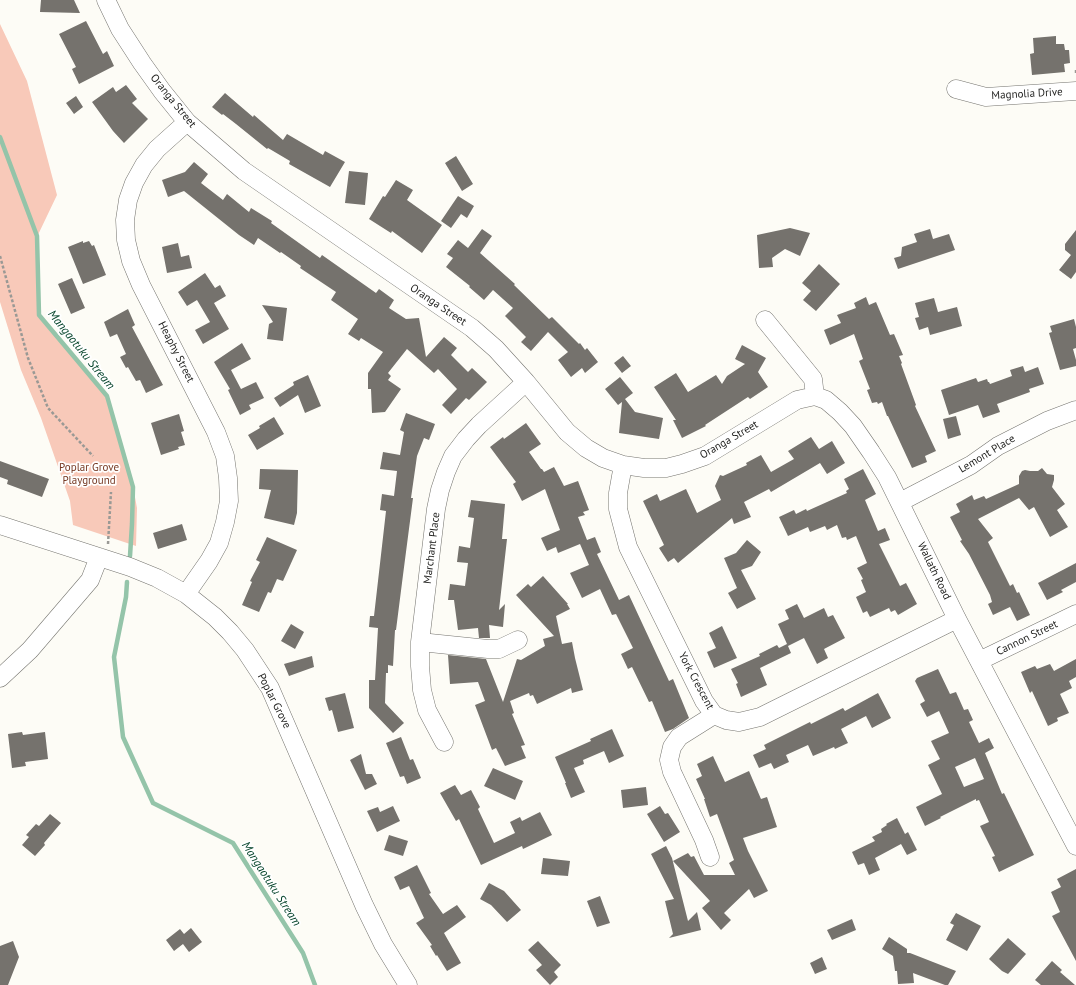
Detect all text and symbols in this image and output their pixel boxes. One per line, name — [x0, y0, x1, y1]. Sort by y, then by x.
street label: Oranga Street — [147, 72, 199, 130]
street label: Magnolia Drive — [991, 86, 1063, 102]
street label: Oranga Street — [407, 281, 469, 329]
water label: Mangaotuku Stream — [45, 307, 117, 393]
street label: Heaphy Street — [155, 319, 197, 385]
street label: Oranga Street — [697, 418, 761, 462]
street label: Lemont Place — [956, 432, 1018, 476]
park label: Poplar Grove Playground — [59, 461, 119, 487]
street label: Marchant Place — [421, 511, 443, 585]
street label: Wallath Road — [914, 540, 954, 602]
street label: Cannon Street — [994, 617, 1060, 659]
street label: York Crescent — [675, 650, 717, 712]
street label: Poplar Grove — [255, 671, 293, 731]
water label: Mangaotuku Stream — [238, 839, 304, 929]

